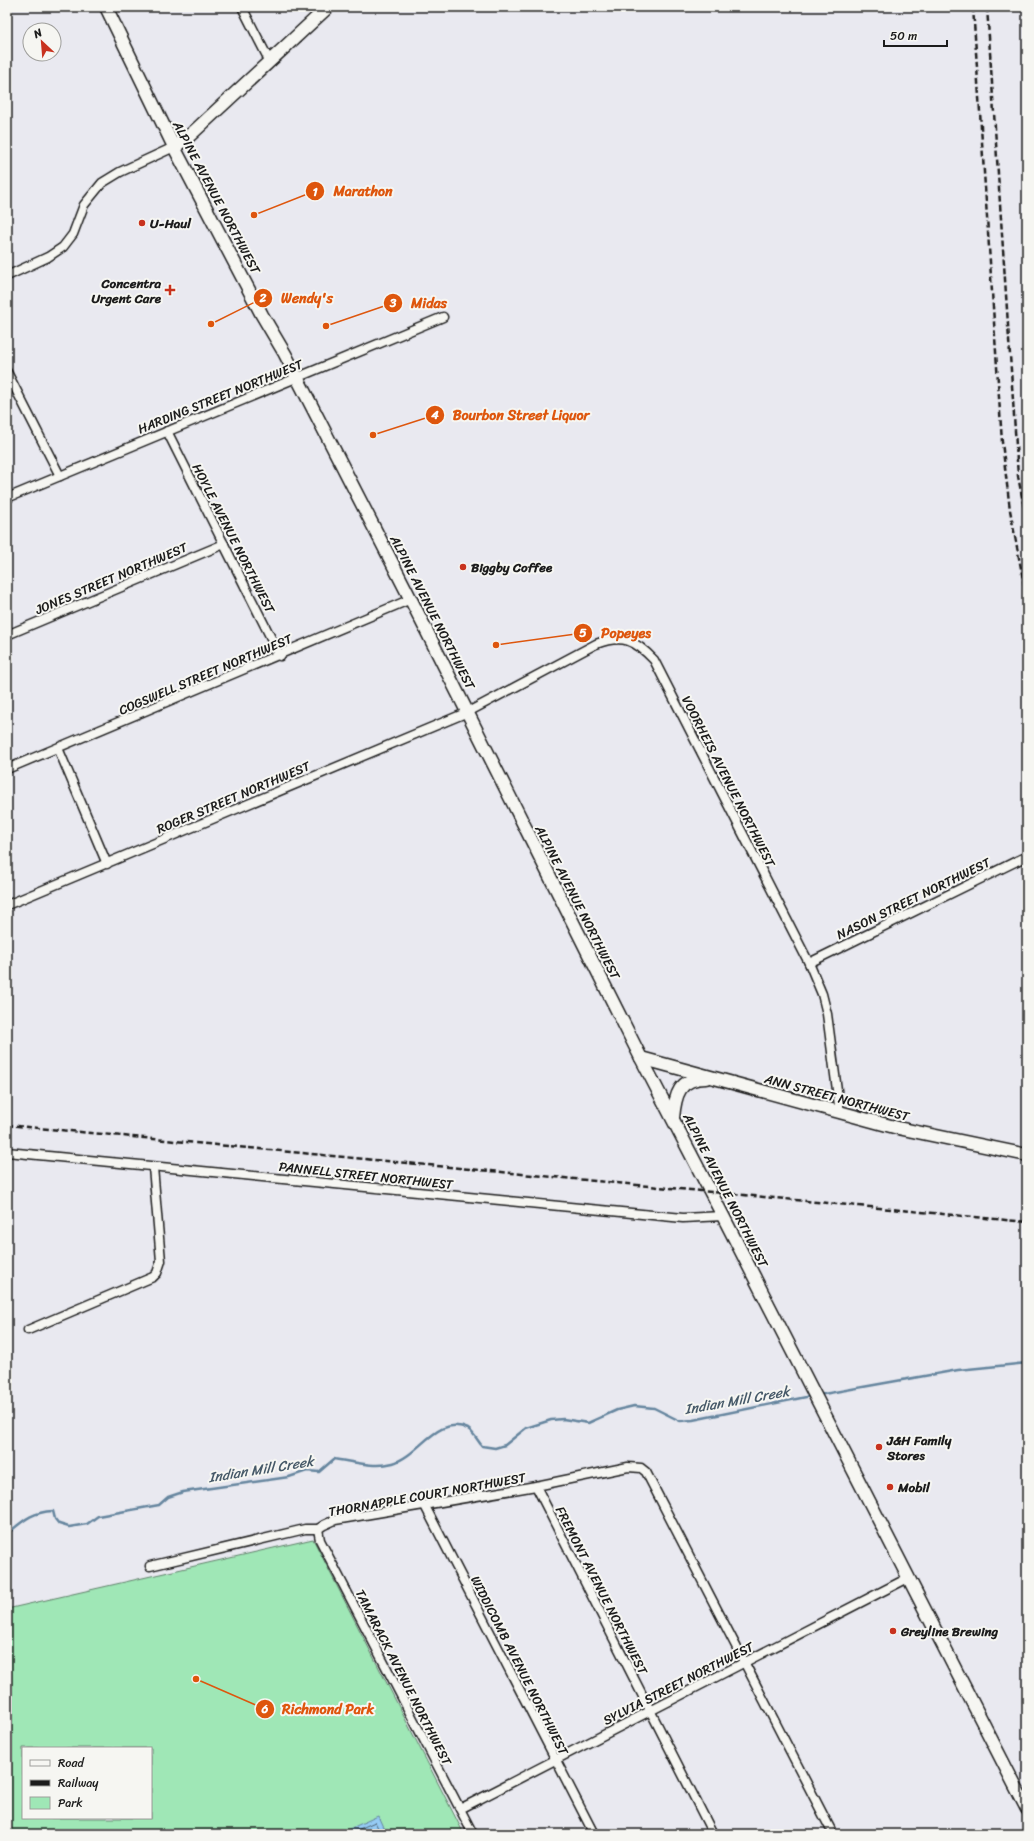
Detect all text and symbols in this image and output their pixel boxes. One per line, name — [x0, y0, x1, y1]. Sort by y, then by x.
north arrow — [22, 22, 62, 62]
scale bar — [884, 22, 947, 48]
text: N — [29, 23, 46, 44]
text: 50 m — [890, 25, 917, 47]
street label: ALPINE AVENUE NORTHWEST — [166, 116, 268, 279]
callout: Marathon — [305, 178, 400, 204]
text: Marathon — [332, 179, 393, 204]
text: 1 — [312, 181, 318, 203]
place label: U-Haul — [150, 212, 192, 235]
marker: U-Haul — [137, 218, 147, 228]
place label: Concentra Urgent Care — [91, 272, 162, 310]
marker: Concentra Urgent Care — [164, 284, 176, 296]
callout: Wendy's — [253, 285, 341, 311]
text: Wendy's — [281, 286, 333, 311]
text: 2 — [259, 287, 267, 309]
callout: Midas — [383, 290, 455, 316]
text: Midas — [410, 291, 448, 316]
text: 3 — [389, 292, 397, 314]
street label: HARDING STREET NORTHWEST — [134, 352, 307, 440]
callout: Bourbon Street Liquor — [425, 402, 597, 428]
text: Bourbon Street Liquor — [453, 403, 591, 428]
text: 4 — [430, 404, 439, 426]
street label: HOYLE AVENUE NORTHWEST — [186, 459, 282, 619]
street label: ALPINE AVENUE NORTHWEST — [383, 530, 482, 695]
street label: JONES STREET NORTHWEST — [31, 536, 192, 621]
place label: Biggby Coffee — [471, 556, 553, 579]
marker: Biggby Coffee — [458, 562, 468, 572]
callout: Popeyes — [573, 620, 659, 646]
text: Popeyes — [601, 621, 651, 646]
text: 5 — [579, 622, 587, 644]
street label: COGSWELL STREET NORTHWEST — [115, 627, 297, 721]
street label: VOORHEIS AVENUE NORTHWEST — [675, 691, 782, 872]
street label: ROGER STREET NORTHWEST — [153, 754, 315, 840]
street label: ALPINE AVENUE NORTHWEST — [528, 820, 627, 985]
street label: NASON STREET NORTHWEST — [832, 851, 995, 946]
street label: ANN STREET NORTHWEST — [761, 1067, 913, 1128]
street label: ALPINE AVENUE NORTHWEST — [676, 1108, 775, 1273]
street label: PANNELL STREET NORTHWEST — [278, 1155, 455, 1196]
water label: Indian Mill Creek — [682, 1379, 793, 1422]
place label: J&H Family Stores — [886, 1429, 952, 1467]
marker: J&H Family Stores — [874, 1442, 884, 1452]
water label: Indian Mill Creek — [206, 1449, 317, 1490]
street label: THORNAPPLE COURT NORTHWEST — [327, 1466, 528, 1523]
place label: Mobil — [897, 1476, 931, 1499]
marker: Mobil — [885, 1482, 895, 1492]
street label: FREMONT AVENUE NORTHWEST — [549, 1502, 655, 1679]
street label: WIDDICOMB AVENUE NORTHWEST — [464, 1571, 576, 1760]
street label: TAMARACK AVENUE NORTHWEST — [349, 1585, 459, 1770]
place label: Greyline Brewing — [900, 1620, 999, 1643]
marker: Greyline Brewing — [888, 1626, 898, 1636]
street label: SYLVIA STREET NORTHWEST — [599, 1635, 759, 1732]
callout: Richmond Park — [255, 1696, 382, 1722]
text: Richmond Park — [281, 1697, 374, 1722]
text: 6 — [261, 1698, 269, 1720]
legend — [22, 1747, 152, 1819]
text: Road — [58, 1752, 85, 1774]
text: Railway — [58, 1772, 99, 1794]
text: Park — [58, 1792, 83, 1814]

